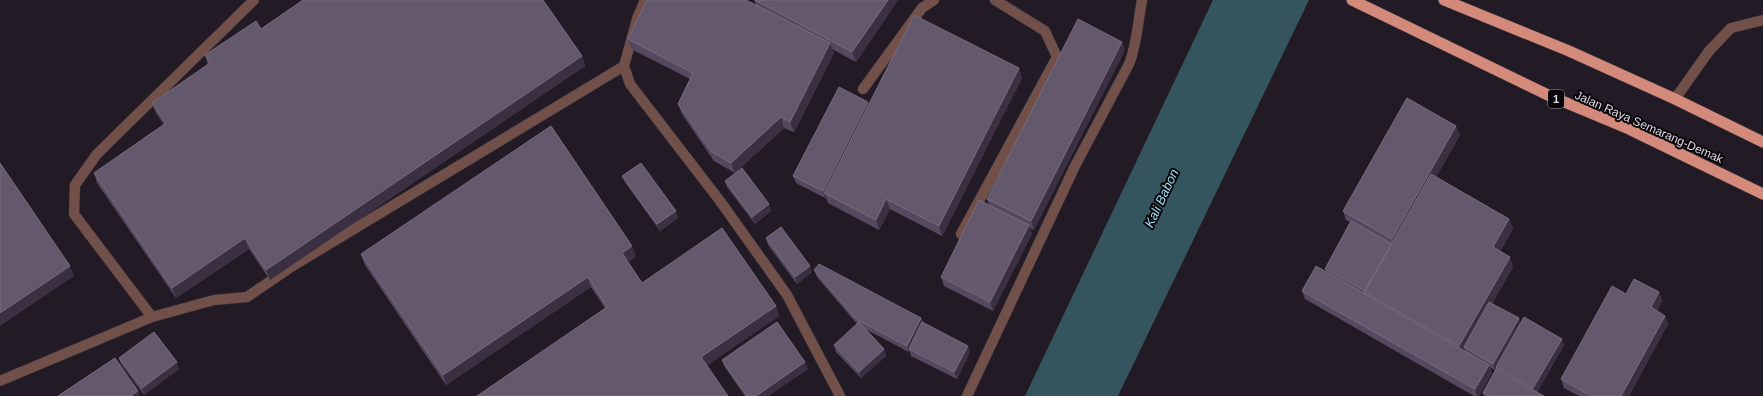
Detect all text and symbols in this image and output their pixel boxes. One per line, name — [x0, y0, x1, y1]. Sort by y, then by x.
street label: Jalan Raya Semarang-Demak — [1573, 88, 1726, 166]
road number: 1 — [1548, 90, 1564, 108]
water label: Kali Babon — [1141, 167, 1182, 230]

